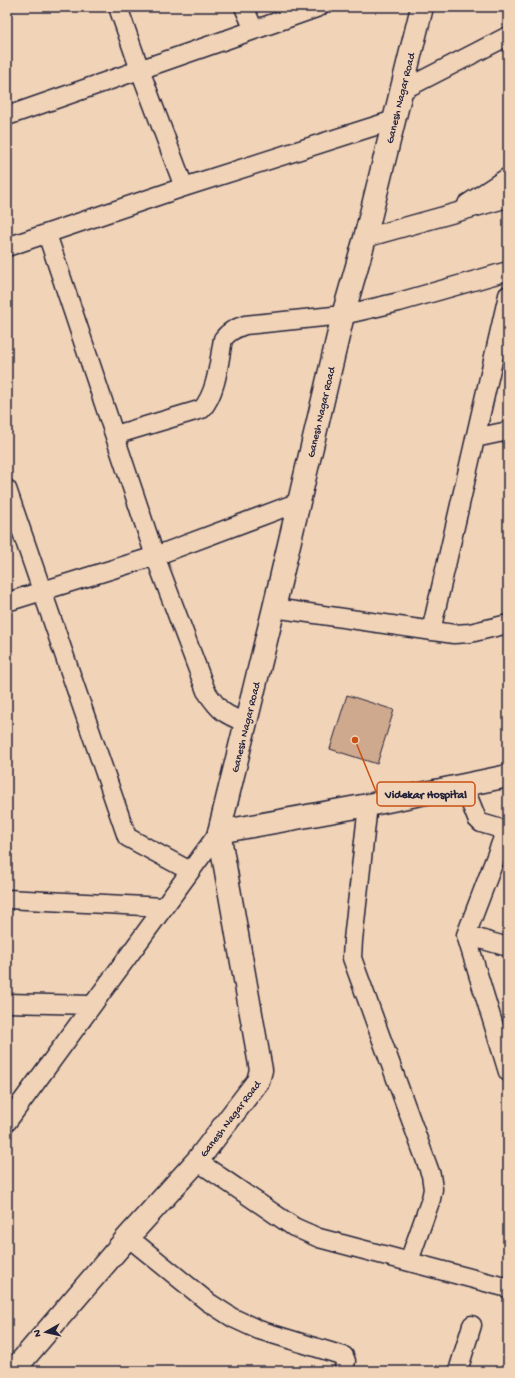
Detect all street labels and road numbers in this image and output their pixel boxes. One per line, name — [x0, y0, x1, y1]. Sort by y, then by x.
street label: Ganesh Nagar Road — [385, 50, 419, 145]
street label: Ganesh Nagar Road — [306, 364, 339, 459]
street label: Ganesh Nagar Road — [230, 680, 264, 774]
street label: Ganesh Nagar Road — [198, 1078, 265, 1160]

